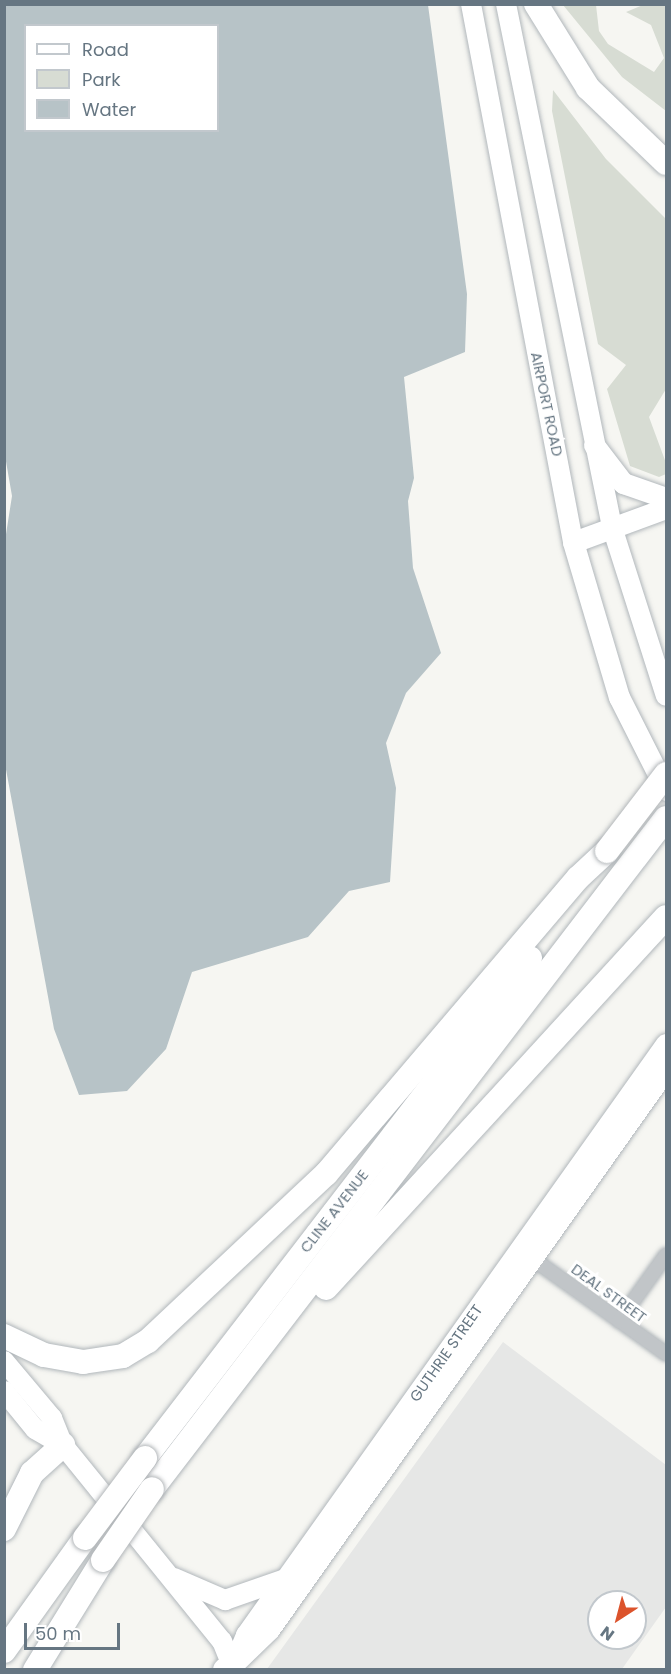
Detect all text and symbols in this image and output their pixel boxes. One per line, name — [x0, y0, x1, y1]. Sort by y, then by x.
legend — [24, 24, 219, 132]
text: Road — [82, 37, 129, 62]
text: Park — [82, 67, 121, 92]
text: Water — [82, 97, 136, 122]
street label: AIRPORT ROAD — [527, 350, 567, 458]
street label: CLINE AVENUE — [296, 1166, 372, 1256]
street label: DEAL STREET — [568, 1260, 650, 1326]
street label: GUTHRIE STREET — [406, 1301, 486, 1405]
north arrow — [587, 1590, 647, 1650]
scale bar — [27, 1611, 123, 1649]
text: 50 m — [35, 1621, 81, 1646]
text: N — [596, 1621, 619, 1646]

